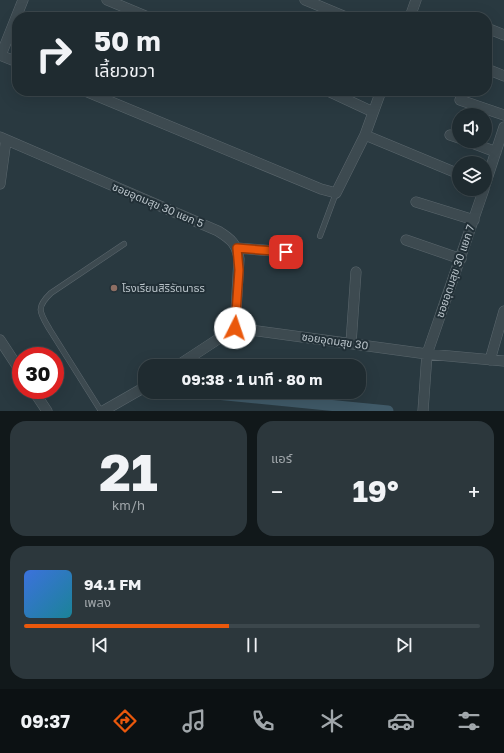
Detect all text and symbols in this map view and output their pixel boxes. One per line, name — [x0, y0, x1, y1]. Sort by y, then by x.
text: 50 m — [94, 24, 161, 57]
icon: right — [28, 28, 80, 80]
text: เลี้ยวขวา — [94, 59, 155, 81]
map controls — [452, 108, 492, 196]
button: sound — [452, 108, 492, 148]
button: layers — [452, 156, 492, 196]
street label: ซอยอุดมสุข 30 แยก 5 — [110, 179, 206, 231]
street label: ซอยอุดมสุข 30 แยก 7 — [433, 222, 478, 319]
pin — [269, 235, 303, 269]
icon: arrive — [275, 241, 297, 263]
place label: โรงเรียนสิริรัตนาธร — [122, 281, 205, 294]
marker: โรงเรียนสิริรัตนาธร — [109, 283, 119, 293]
position arrow — [214, 307, 256, 349]
street label: ซอยอุดมสุข 30 — [301, 329, 369, 353]
speed limit sign: 30 — [12, 347, 64, 399]
text: 09:38 · 1 นาที · 80 m — [181, 370, 323, 388]
text: 21 — [99, 440, 158, 502]
text: แอร์ — [271, 450, 292, 466]
text: 19° — [352, 473, 399, 509]
text: − — [271, 478, 283, 505]
text: + — [468, 478, 480, 505]
text: km/h — [112, 497, 145, 513]
text: 94.1 FM — [84, 575, 141, 593]
text: เพลง — [84, 594, 111, 610]
icon: previous — [89, 634, 111, 656]
icon: pause — [241, 634, 263, 656]
icon: next — [393, 634, 415, 656]
icon: directions — [111, 707, 139, 735]
icon: music — [180, 707, 208, 735]
icon: phone — [249, 707, 277, 735]
icon: climate — [318, 707, 346, 735]
icon: car — [387, 707, 415, 735]
icon: filters — [455, 707, 483, 735]
text: 09:37 — [20, 710, 70, 732]

